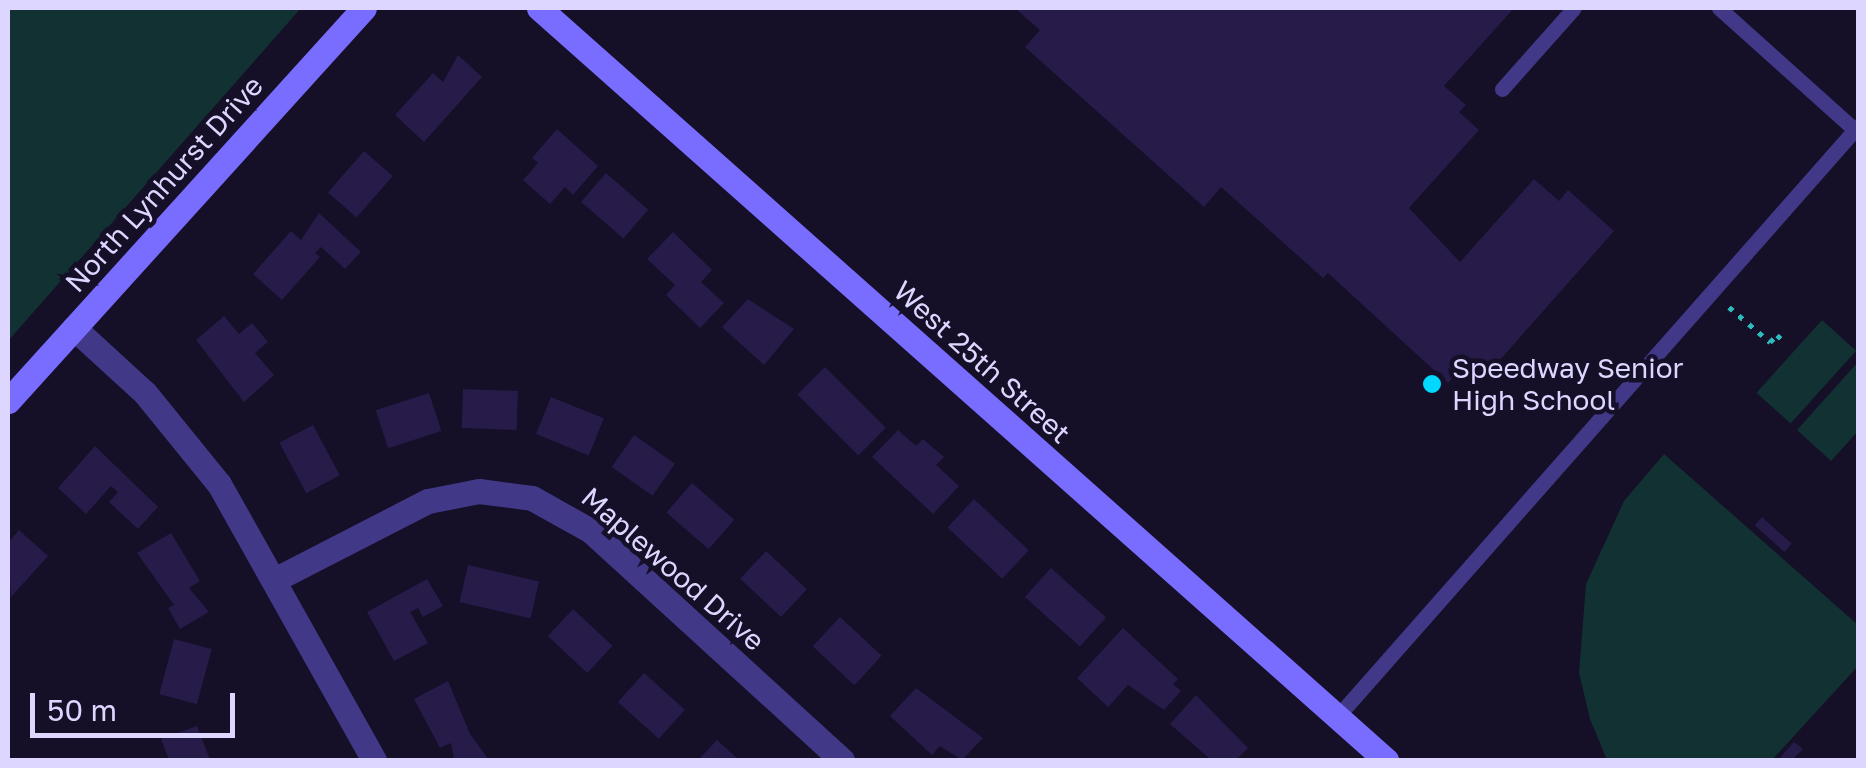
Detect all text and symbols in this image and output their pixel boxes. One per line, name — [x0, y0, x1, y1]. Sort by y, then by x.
street label: North Lynhurst Drive — [58, 69, 270, 299]
street label: West 25th Street — [887, 274, 1077, 450]
place label: Speedway Senior High School — [1452, 351, 1684, 417]
marker: Speedway Senior High School — [1421, 373, 1443, 395]
street label: Maplewood Drive — [575, 480, 771, 658]
scale bar — [35, 673, 240, 735]
text: 50 m — [47, 692, 117, 728]

